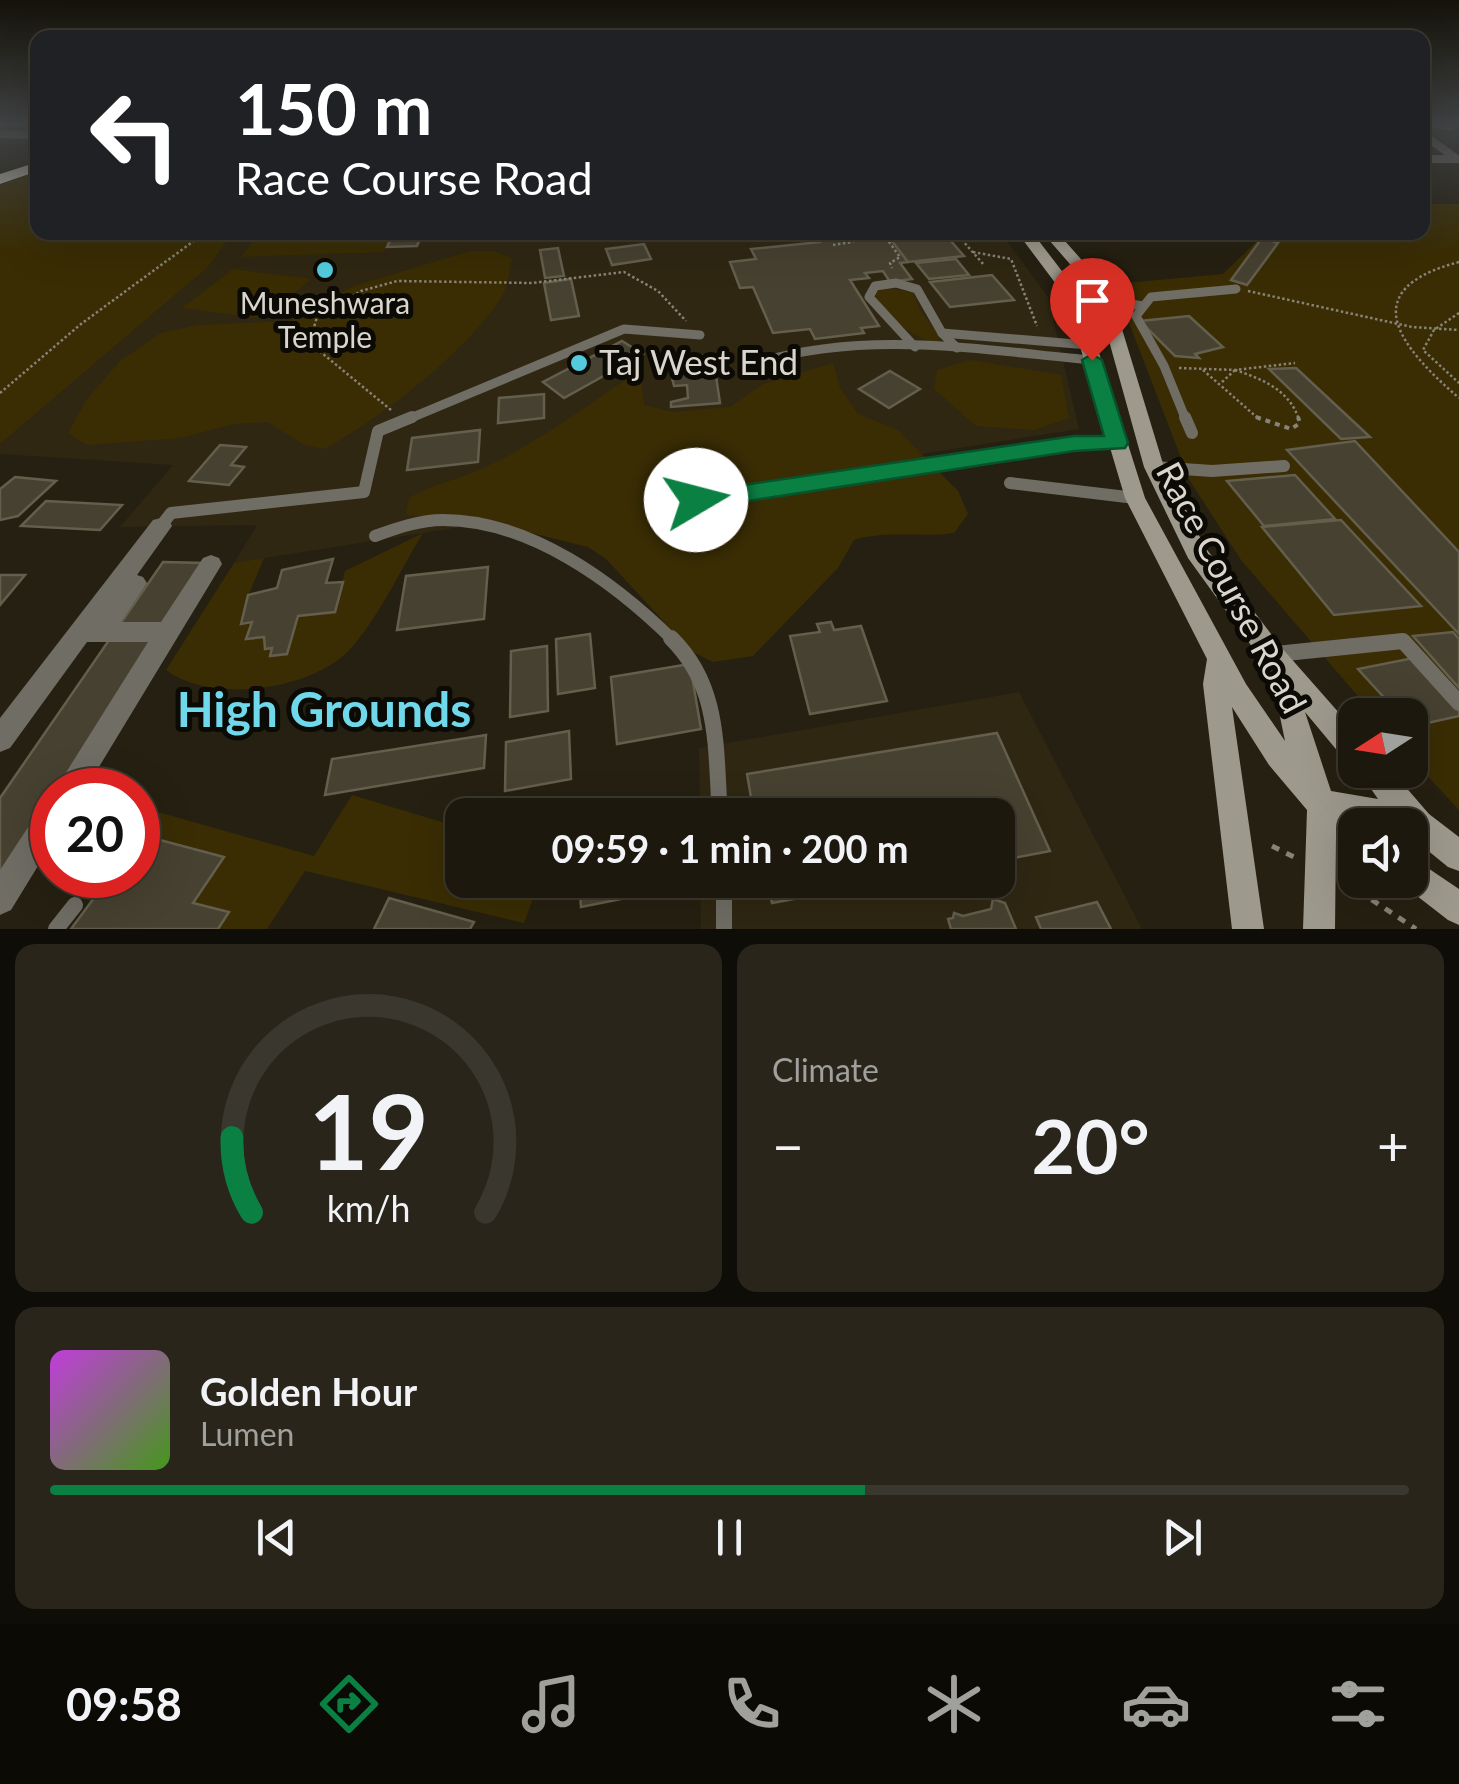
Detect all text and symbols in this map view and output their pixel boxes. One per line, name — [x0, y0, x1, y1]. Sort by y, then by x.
text: 150 m — [235, 66, 432, 150]
icon: left — [70, 70, 200, 200]
text: Race Course Road — [235, 151, 593, 205]
pin — [1050, 258, 1135, 361]
marker: Muneshwara Temple — [314, 259, 336, 281]
icon: arrive — [1065, 273, 1120, 328]
place label: Muneshwara Temple — [240, 284, 410, 354]
place label: Taj West End — [599, 340, 798, 382]
marker: Taj West End — [568, 352, 590, 374]
position arrow — [644, 448, 748, 552]
street label: Race Course Road — [1149, 454, 1317, 720]
district label: High Grounds — [177, 680, 471, 737]
north arrow — [1338, 698, 1428, 788]
map controls — [1338, 698, 1428, 898]
speed limit sign: 20 — [30, 768, 160, 898]
button: sound — [1338, 808, 1428, 898]
text: 09:59 · 1 min · 200 m — [551, 825, 909, 871]
text: Climate — [772, 1050, 879, 1089]
text: 19 — [308, 1067, 429, 1192]
text: 20° — [1031, 1100, 1150, 1190]
text: − — [772, 1112, 804, 1178]
text: + — [1377, 1112, 1409, 1178]
text: km/h — [327, 1187, 410, 1230]
text: Golden Hour — [200, 1368, 417, 1414]
text: Lumen — [200, 1414, 294, 1453]
icon: previous — [249, 1510, 304, 1565]
icon: pause — [702, 1510, 757, 1565]
icon: next — [1155, 1510, 1210, 1565]
icon: directions — [314, 1669, 384, 1739]
icon: music — [516, 1669, 586, 1739]
icon: phone — [717, 1669, 787, 1739]
icon: climate — [919, 1669, 989, 1739]
icon: car — [1121, 1669, 1191, 1739]
icon: filters — [1323, 1669, 1393, 1739]
text: 09:58 — [66, 1677, 182, 1731]

